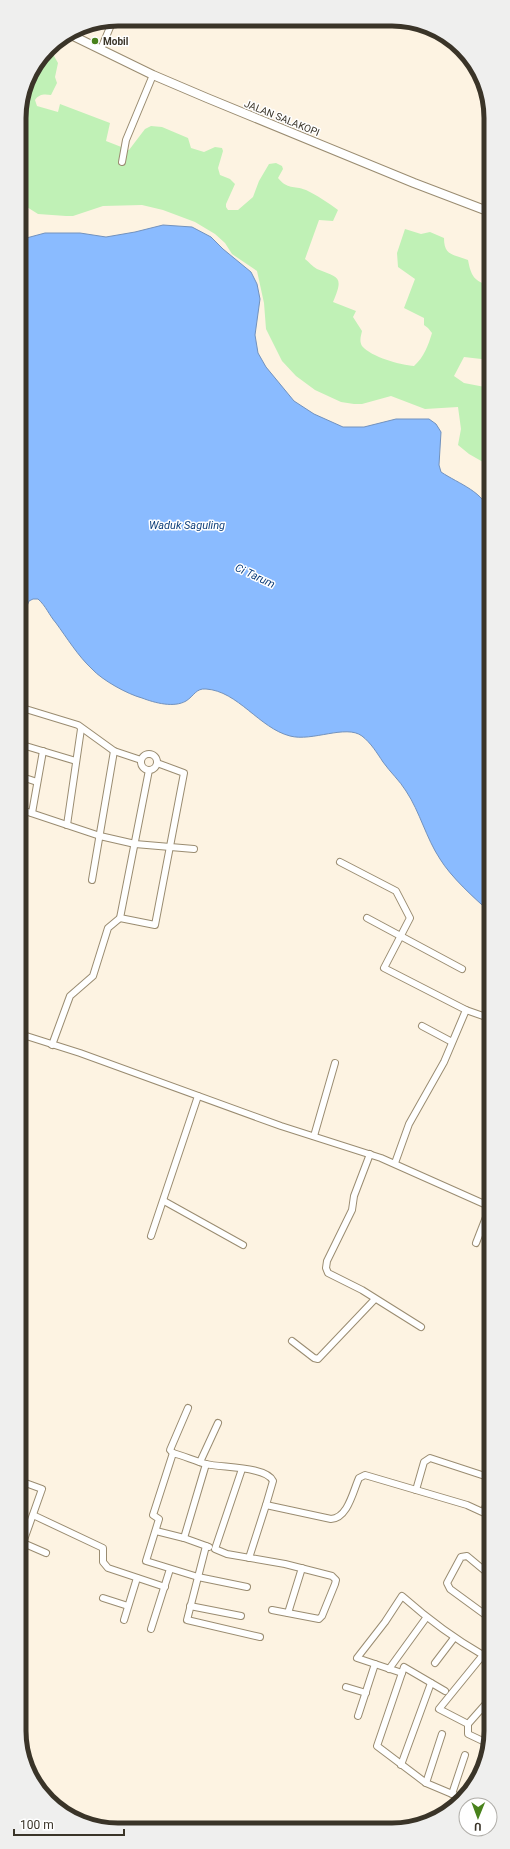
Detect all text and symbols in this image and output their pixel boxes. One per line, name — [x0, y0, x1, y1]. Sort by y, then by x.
marker: Mobil — [90, 36, 100, 46]
place label: Mobil — [103, 36, 129, 47]
street label: JALAN SALAKOPI — [243, 98, 321, 138]
water label: Waduk Saguling — [149, 519, 225, 532]
water label: Ci Tarum — [233, 561, 277, 591]
north arrow — [458, 1797, 498, 1837]
scale bar — [14, 1811, 124, 1837]
text: 100 m — [20, 1818, 54, 1832]
text: U — [474, 1820, 482, 1833]

